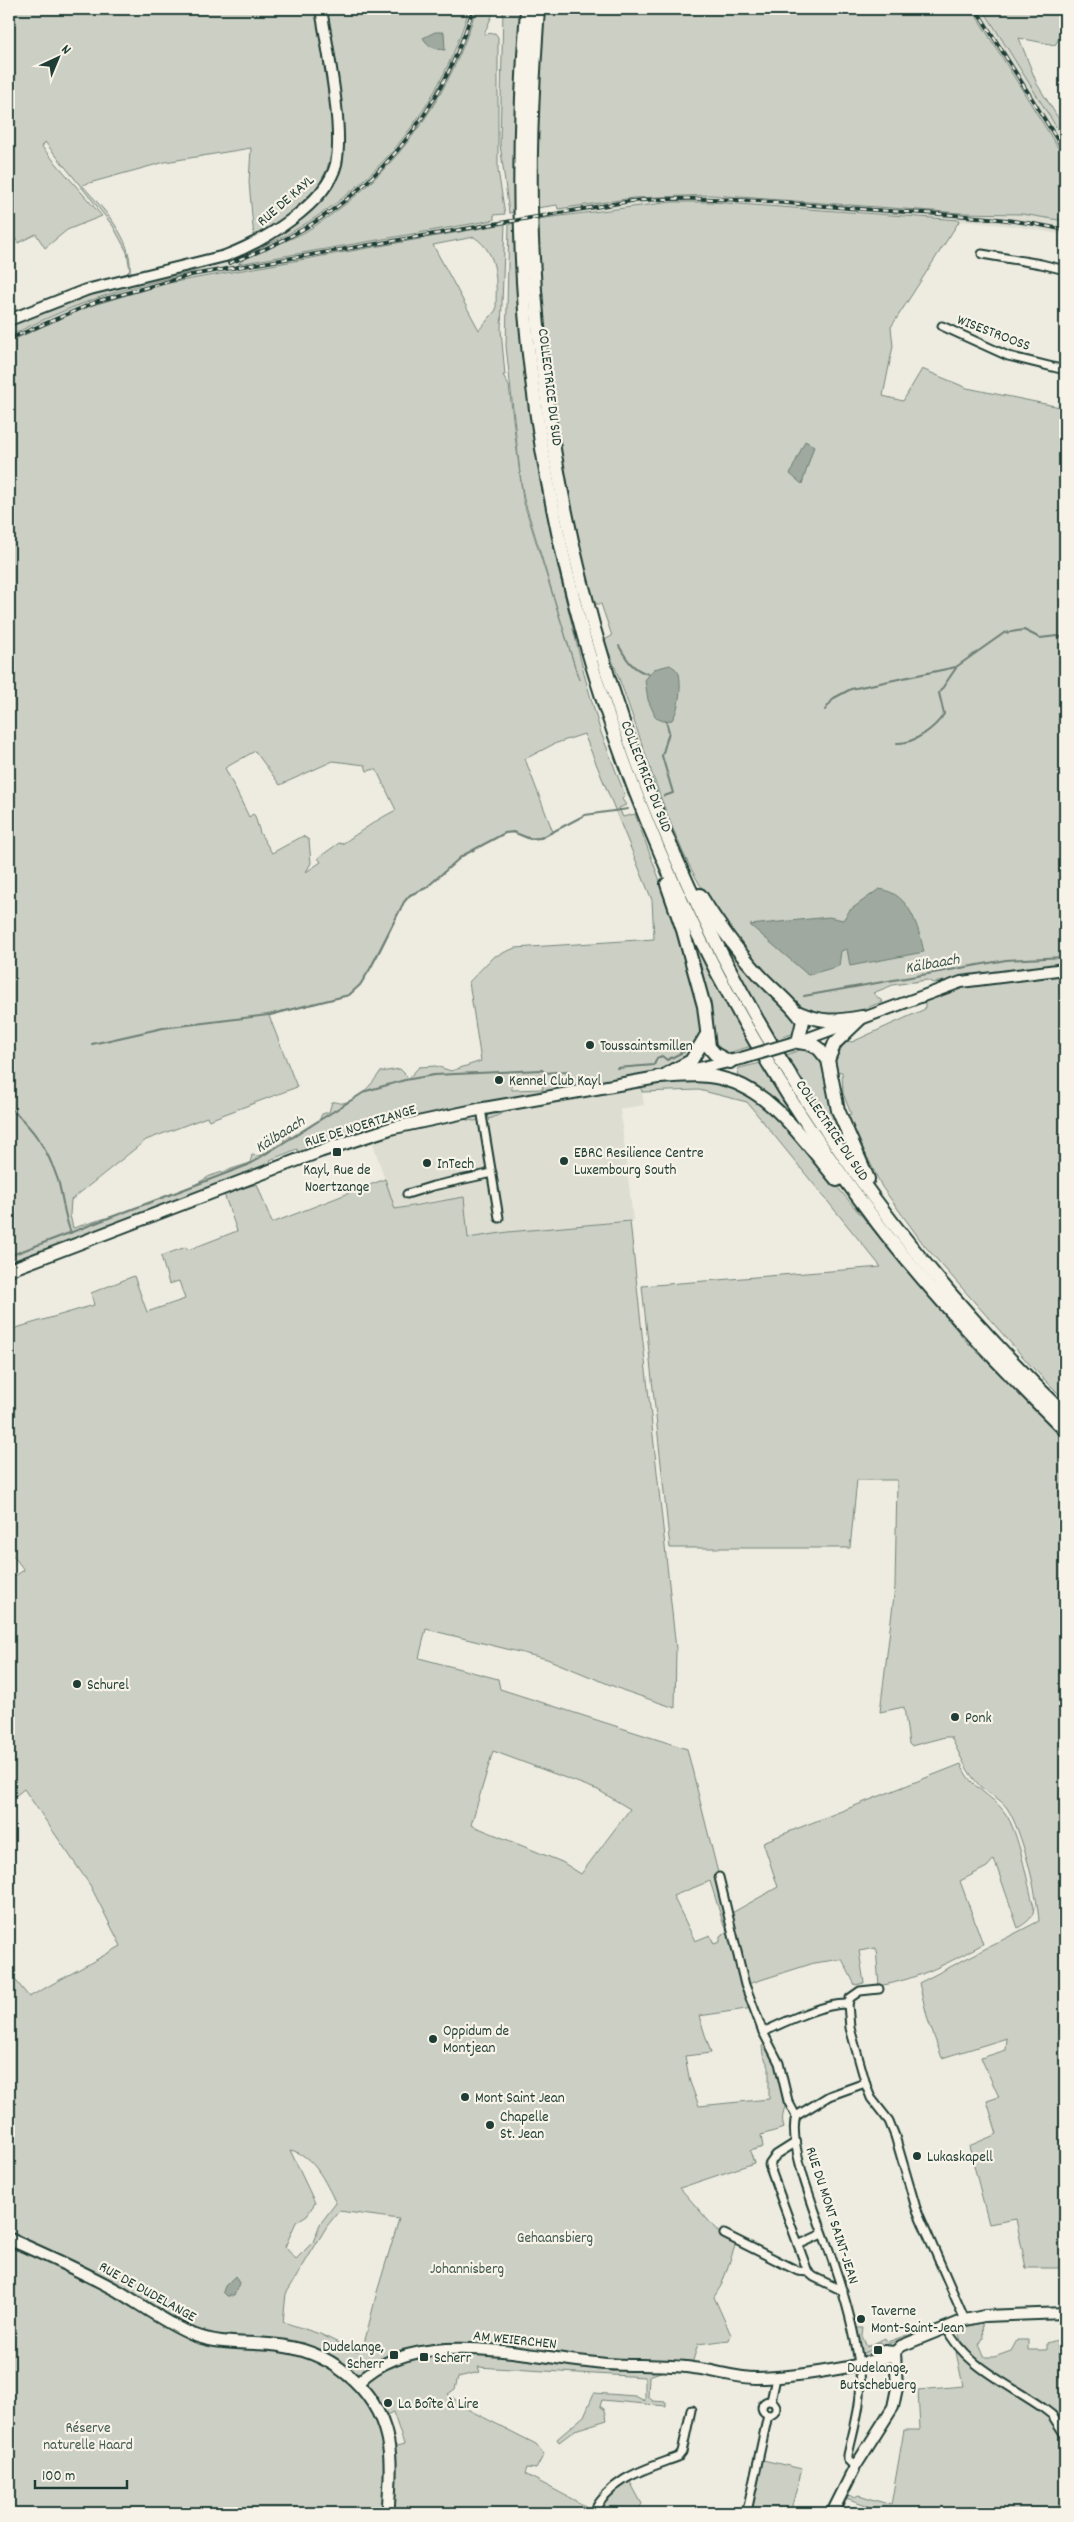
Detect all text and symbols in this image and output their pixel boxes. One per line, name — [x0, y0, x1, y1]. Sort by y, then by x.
north arrow — [32, 32, 82, 82]
text: N — [56, 40, 75, 60]
street label: RUE DE KAYL — [253, 170, 320, 233]
street label: WISESTROOSS — [953, 310, 1033, 358]
street label: COLLECTRICE DU SUD — [531, 327, 567, 447]
street label: COLLECTRICE DU SUD — [614, 718, 677, 836]
water label: Kälbaach — [903, 948, 962, 981]
place label: Toussaintsmillen — [600, 1036, 693, 1058]
marker: Toussaintsmillen — [584, 1039, 596, 1051]
place label: Kennel Club Kayl — [509, 1071, 601, 1093]
marker: Kennel Club Kayl — [493, 1074, 505, 1086]
street label: COLLECTRICE DU SUD — [789, 1076, 874, 1186]
street label: RUE DE NOERTZANGE — [302, 1099, 419, 1154]
water label: Kälbaach — [251, 1110, 310, 1159]
place label: EBRC Resilience Centre Luxembourg South — [574, 1143, 704, 1182]
marker: Kayl, Rue de Noertzange — [331, 1146, 343, 1158]
place label: InTech — [437, 1154, 474, 1176]
marker: EBRC Resilience Centre Luxembourg South — [558, 1155, 570, 1167]
marker: InTech — [421, 1157, 433, 1169]
place label: Kayl, Rue de Noertzange — [303, 1160, 371, 1199]
place label: Schurel — [87, 1675, 129, 1697]
marker: Schurel — [71, 1678, 83, 1690]
place label: Ponk — [965, 1708, 992, 1730]
marker: Ponk — [949, 1711, 961, 1723]
place label: Oppidum de Montjean — [443, 2021, 509, 2060]
marker: Oppidum de Montjean — [427, 2033, 439, 2045]
place label: Mont Saint Jean — [475, 2088, 565, 2110]
marker: Mont Saint Jean — [459, 2091, 471, 2103]
place label: Chapelle St. Jean — [500, 2107, 549, 2146]
marker: Chapelle St. Jean — [484, 2119, 496, 2131]
street label: RUE DU MONT SAINT-JEAN — [798, 2144, 864, 2287]
place label: Lukaskapell — [927, 2147, 993, 2169]
marker: Lukaskapell — [911, 2150, 923, 2162]
park label: Gehaansbierg — [517, 2228, 593, 2250]
street label: RUE DE DUDELANGE — [94, 2257, 200, 2329]
park label: Johannisberg — [430, 2259, 504, 2281]
place label: Taverne Mont-Saint-Jean — [871, 2301, 964, 2340]
marker: Taverne Mont-Saint-Jean — [855, 2313, 867, 2325]
street label: AM WEIERCHEN — [472, 2326, 558, 2356]
place label: Dudelange, Scherr — [323, 2337, 384, 2376]
marker: Dudelange, Butschebuerg — [872, 2344, 884, 2356]
place label: Scherr — [434, 2348, 472, 2370]
marker: Dudelange, Scherr — [388, 2349, 400, 2361]
marker: Scherr — [418, 2351, 430, 2363]
place label: Dudelange, Butschebuerg — [840, 2358, 916, 2397]
place label: La Boîte à Lire — [398, 2394, 479, 2416]
marker: La Boîte à Lire — [382, 2397, 394, 2409]
park label: Réserve naturelle Haard — [43, 2418, 133, 2457]
scale bar — [35, 2457, 128, 2489]
text: 100 m — [42, 2466, 75, 2488]

